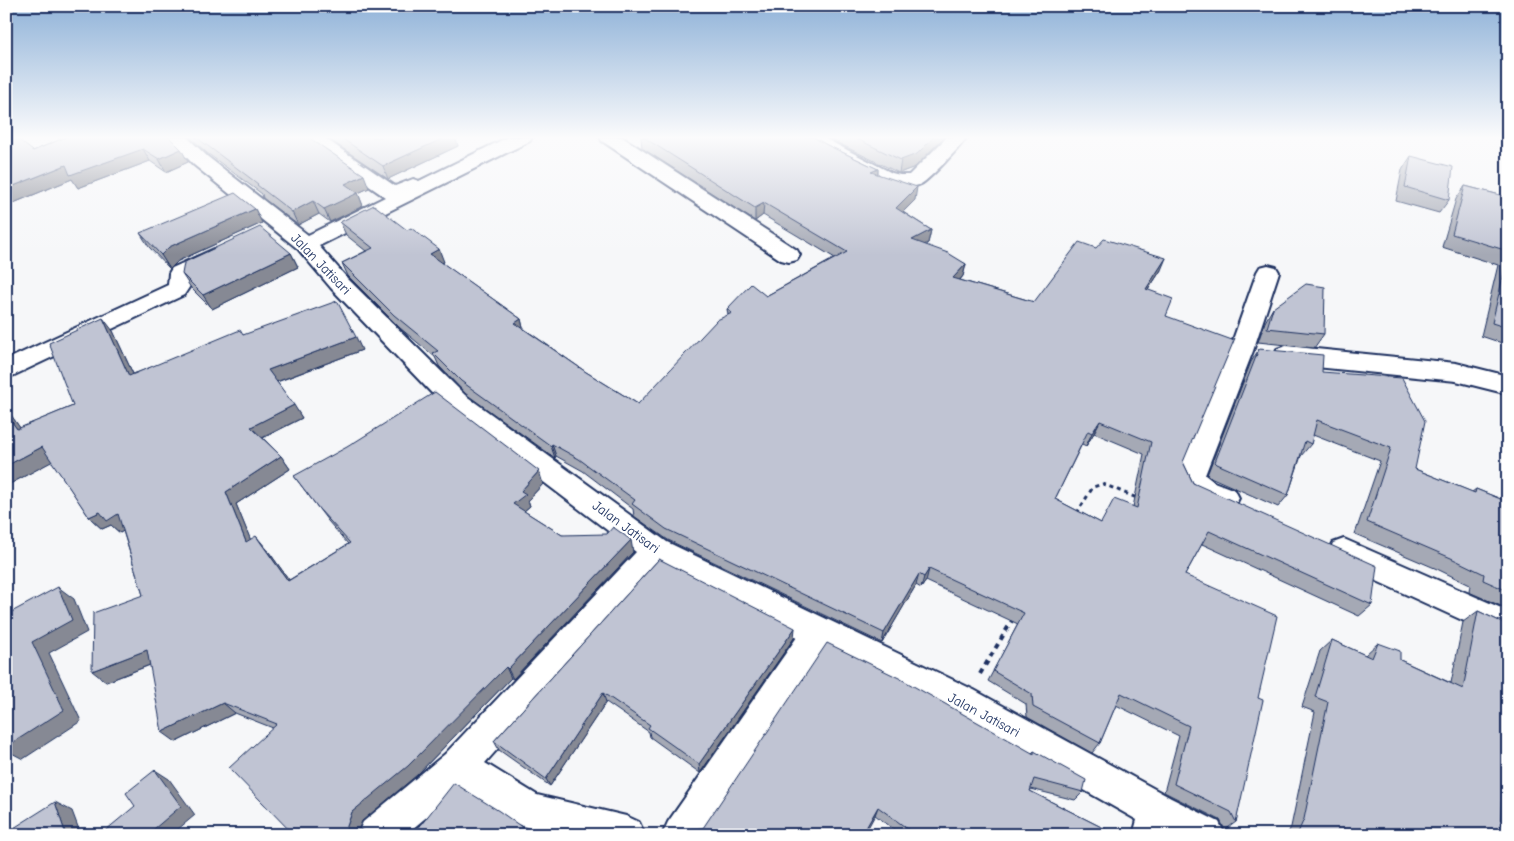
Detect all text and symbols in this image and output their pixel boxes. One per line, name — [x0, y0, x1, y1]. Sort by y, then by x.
street label: Jalan Jatisari — [287, 230, 355, 298]
street label: Jalan Jatisari — [589, 497, 663, 557]
street label: Jalan Jatisari — [945, 689, 1023, 741]

